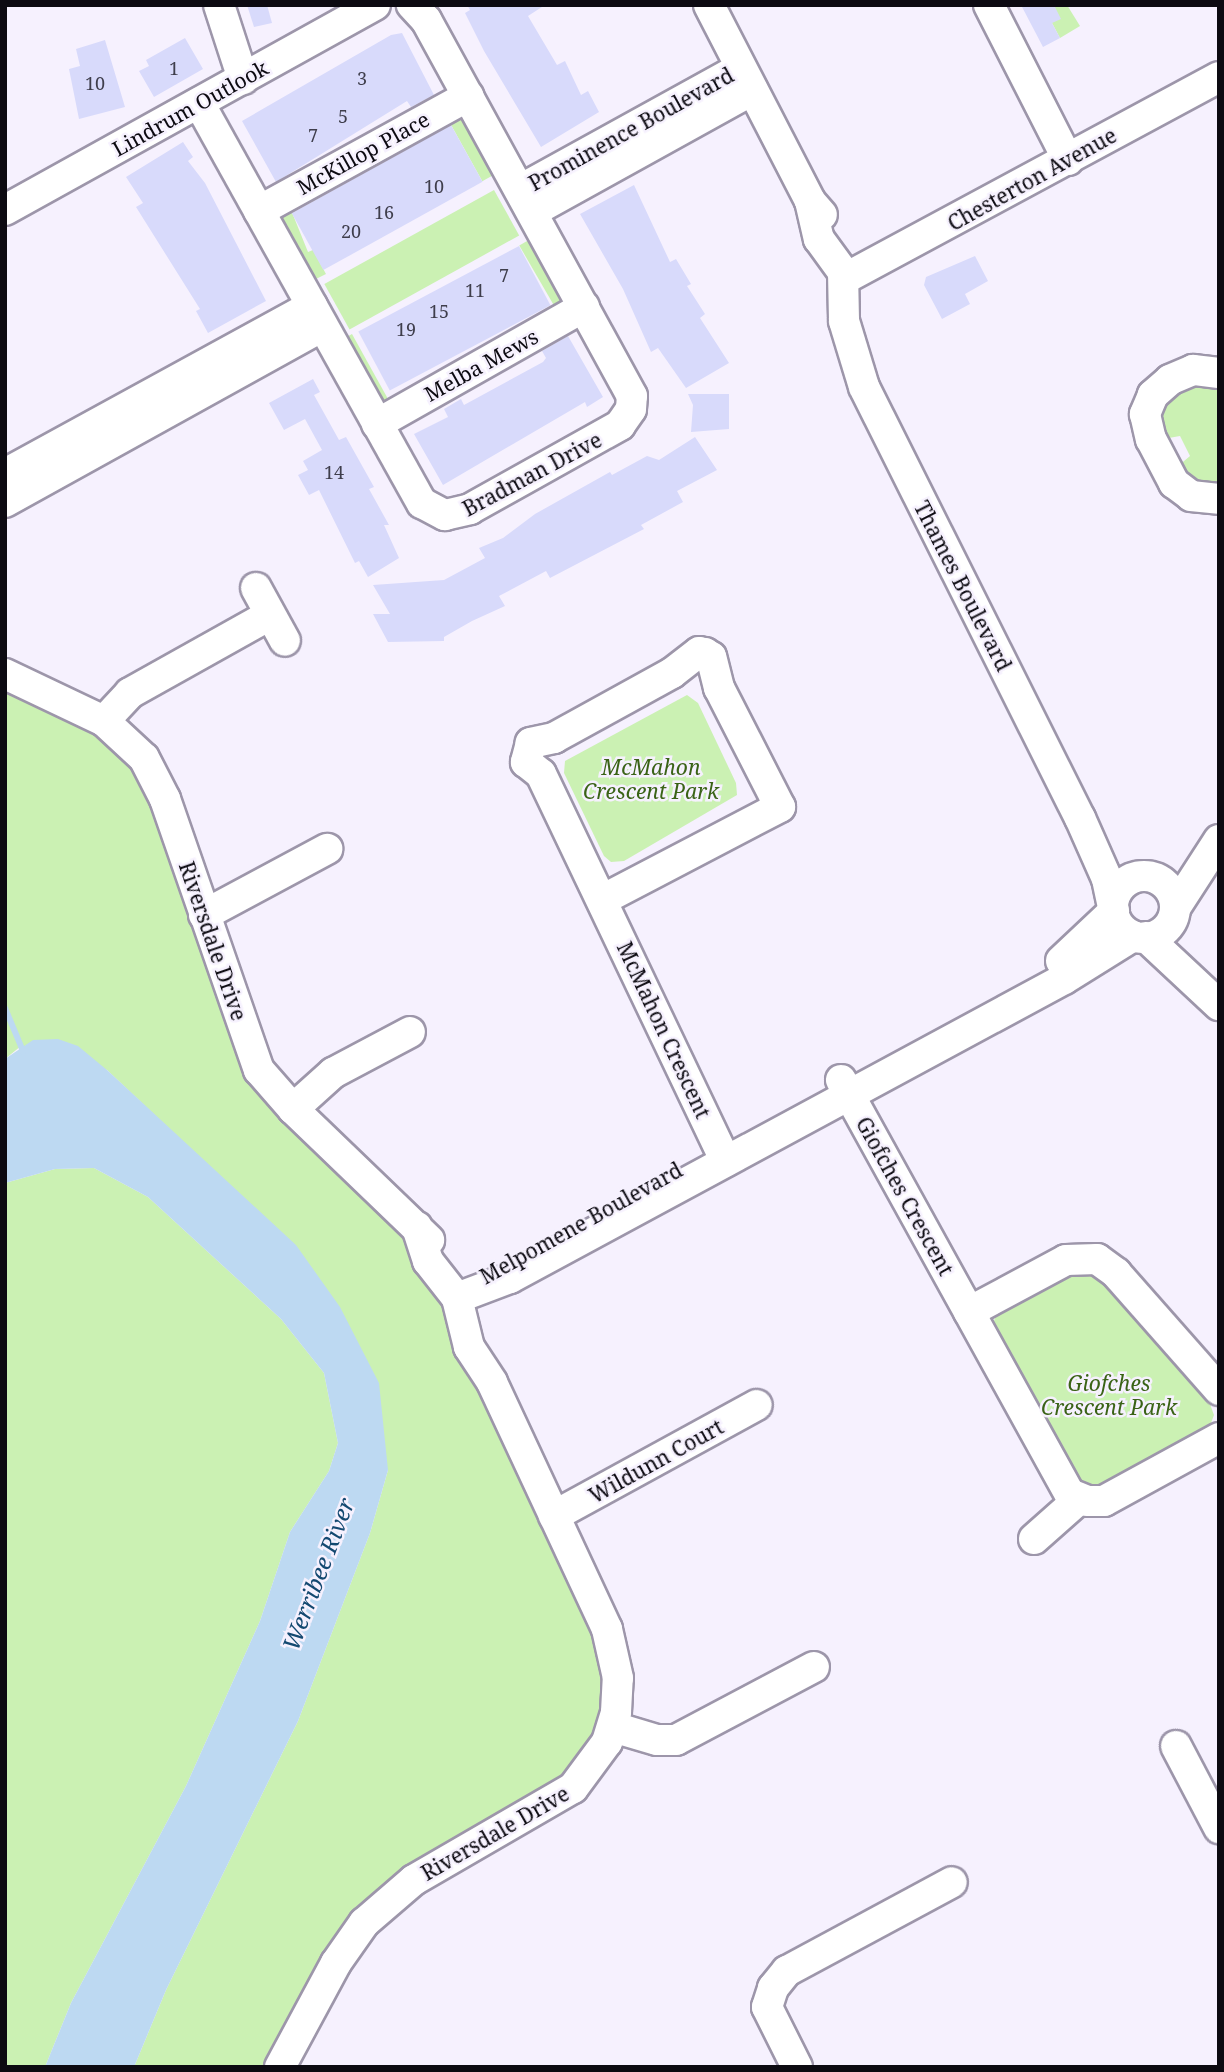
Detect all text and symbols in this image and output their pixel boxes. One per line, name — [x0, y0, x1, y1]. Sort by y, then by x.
street label: Lindrum Outlook — [108, 55, 272, 161]
house number: 1 — [169, 57, 179, 79]
street label: Prominence Boulevard — [524, 62, 738, 196]
house number: 3 — [357, 67, 367, 89]
house number: 10 — [85, 72, 105, 94]
house number: 5 — [338, 105, 348, 127]
street label: McKillop Place — [292, 106, 434, 200]
street label: Chesterton Avenue — [943, 122, 1121, 236]
house number: 7 — [308, 124, 318, 146]
house number: 10 — [424, 175, 444, 197]
house number: 16 — [374, 201, 394, 223]
house number: 20 — [341, 220, 361, 242]
house number: 7 — [499, 264, 509, 286]
house number: 11 — [465, 279, 485, 301]
house number: 15 — [429, 300, 449, 322]
house number: 19 — [396, 318, 416, 340]
street label: Melba Mews — [420, 323, 542, 407]
street label: Bradman Drive — [458, 427, 606, 521]
house number: 14 — [324, 461, 344, 483]
street label: Thames Boulevard — [909, 497, 1017, 675]
park label: McMahon Crescent Park — [583, 754, 719, 804]
street label: Riversdale Drive — [174, 858, 252, 1024]
street label: McMahon Crescent — [612, 938, 716, 1122]
street label: Giofches Crescent — [851, 1112, 959, 1280]
street label: Melpomene Boulevard — [475, 1157, 687, 1289]
park label: Giofches Crescent Park — [1041, 1370, 1177, 1420]
street label: Wildunn Court — [584, 1414, 728, 1508]
water label: Werribee River — [276, 1494, 360, 1654]
street label: Riversdale Drive — [417, 1780, 573, 1886]

